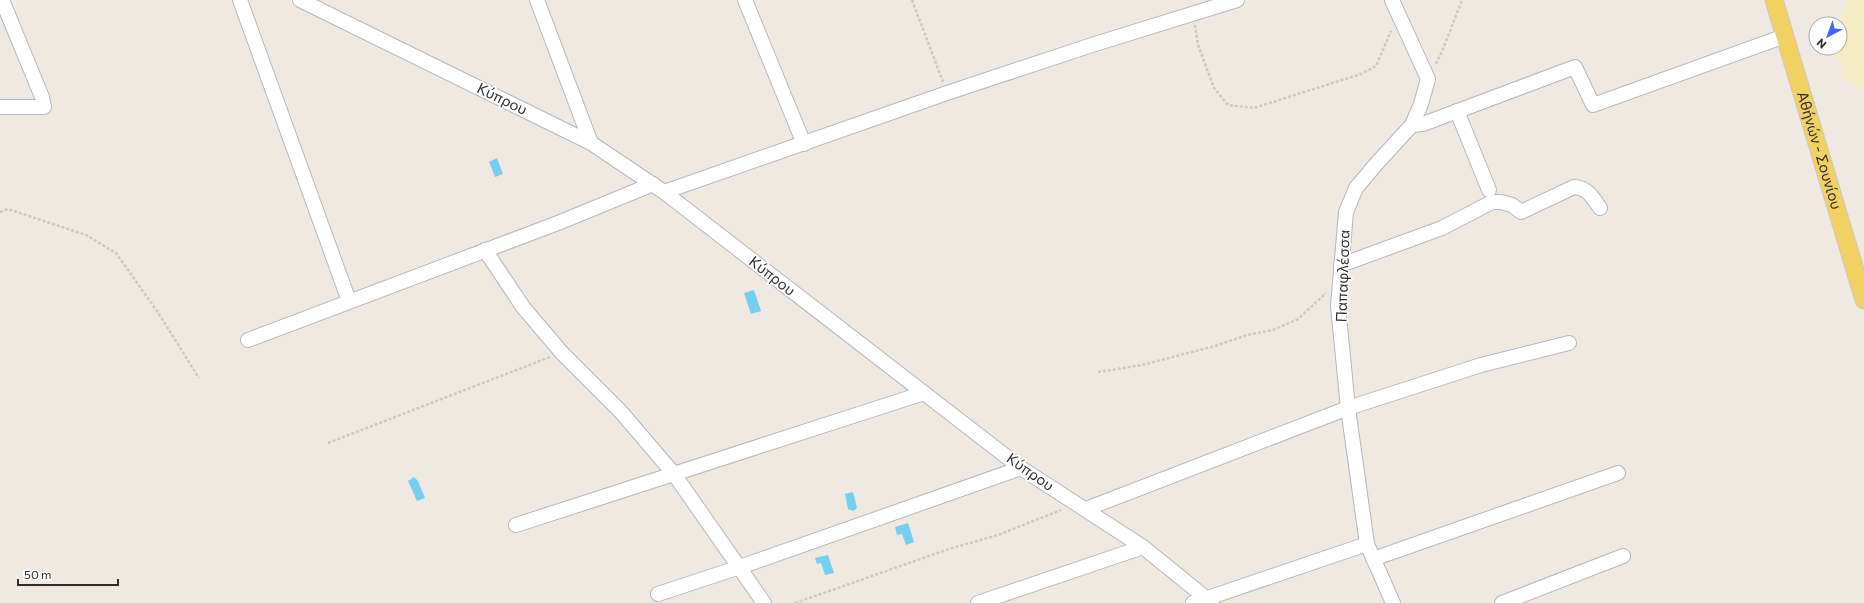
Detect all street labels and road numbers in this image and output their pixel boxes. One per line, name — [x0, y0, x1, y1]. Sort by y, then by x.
street label: Κύπρου — [474, 78, 531, 118]
street label: Αθήνών - Σουνίου — [1794, 89, 1846, 211]
street label: Παπαφλέσσα — [1331, 229, 1353, 323]
street label: Κύπρου — [746, 252, 799, 299]
street label: Κύπρου — [1003, 448, 1058, 494]

